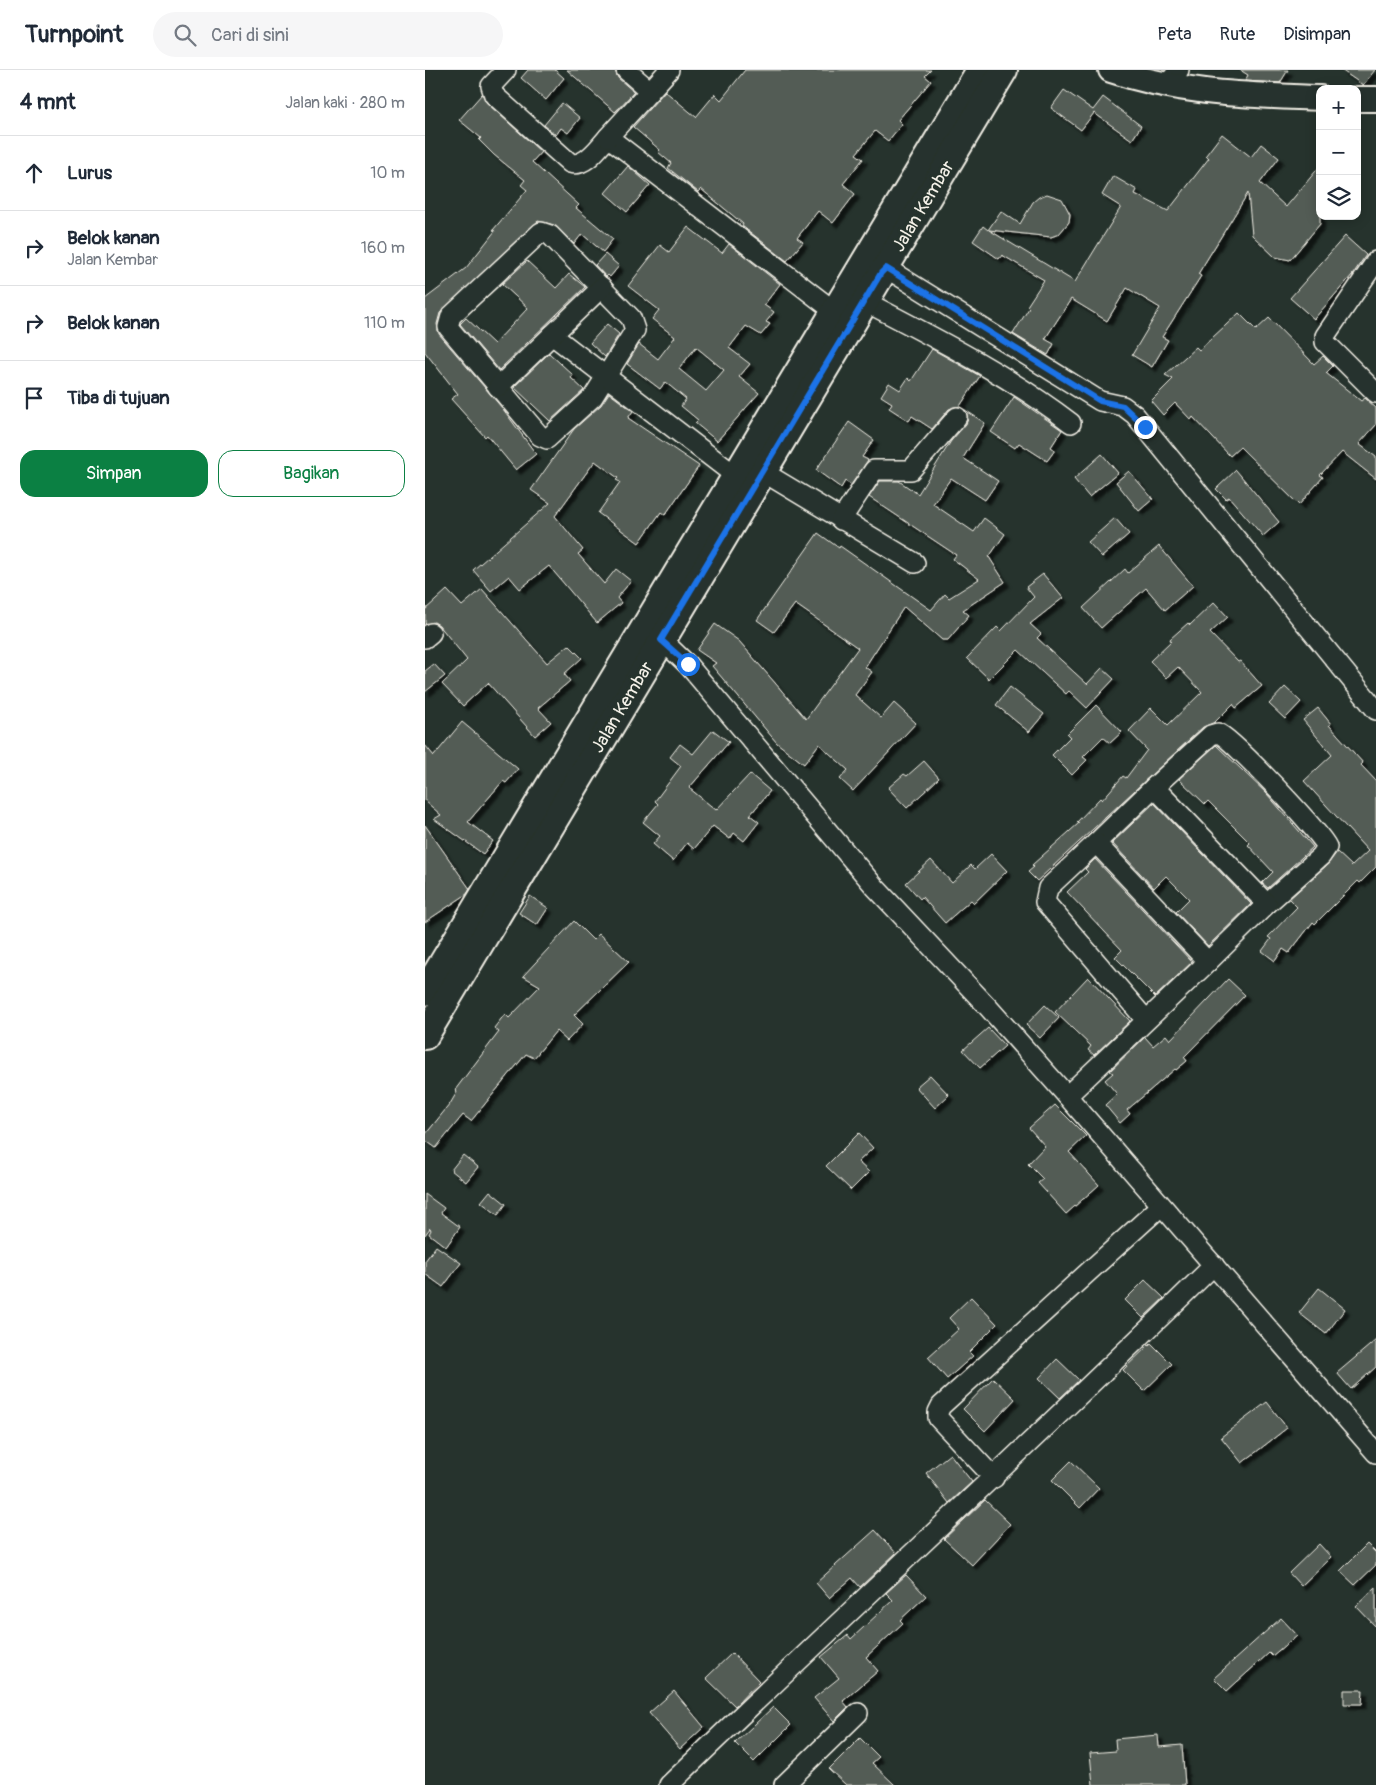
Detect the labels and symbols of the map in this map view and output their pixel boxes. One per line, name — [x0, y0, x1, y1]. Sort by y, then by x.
street label: Jalan Kembar — [887, 156, 960, 256]
route end — [1134, 416, 1157, 439]
route start — [677, 653, 700, 676]
street label: Jalan Kembar — [586, 657, 659, 757]

